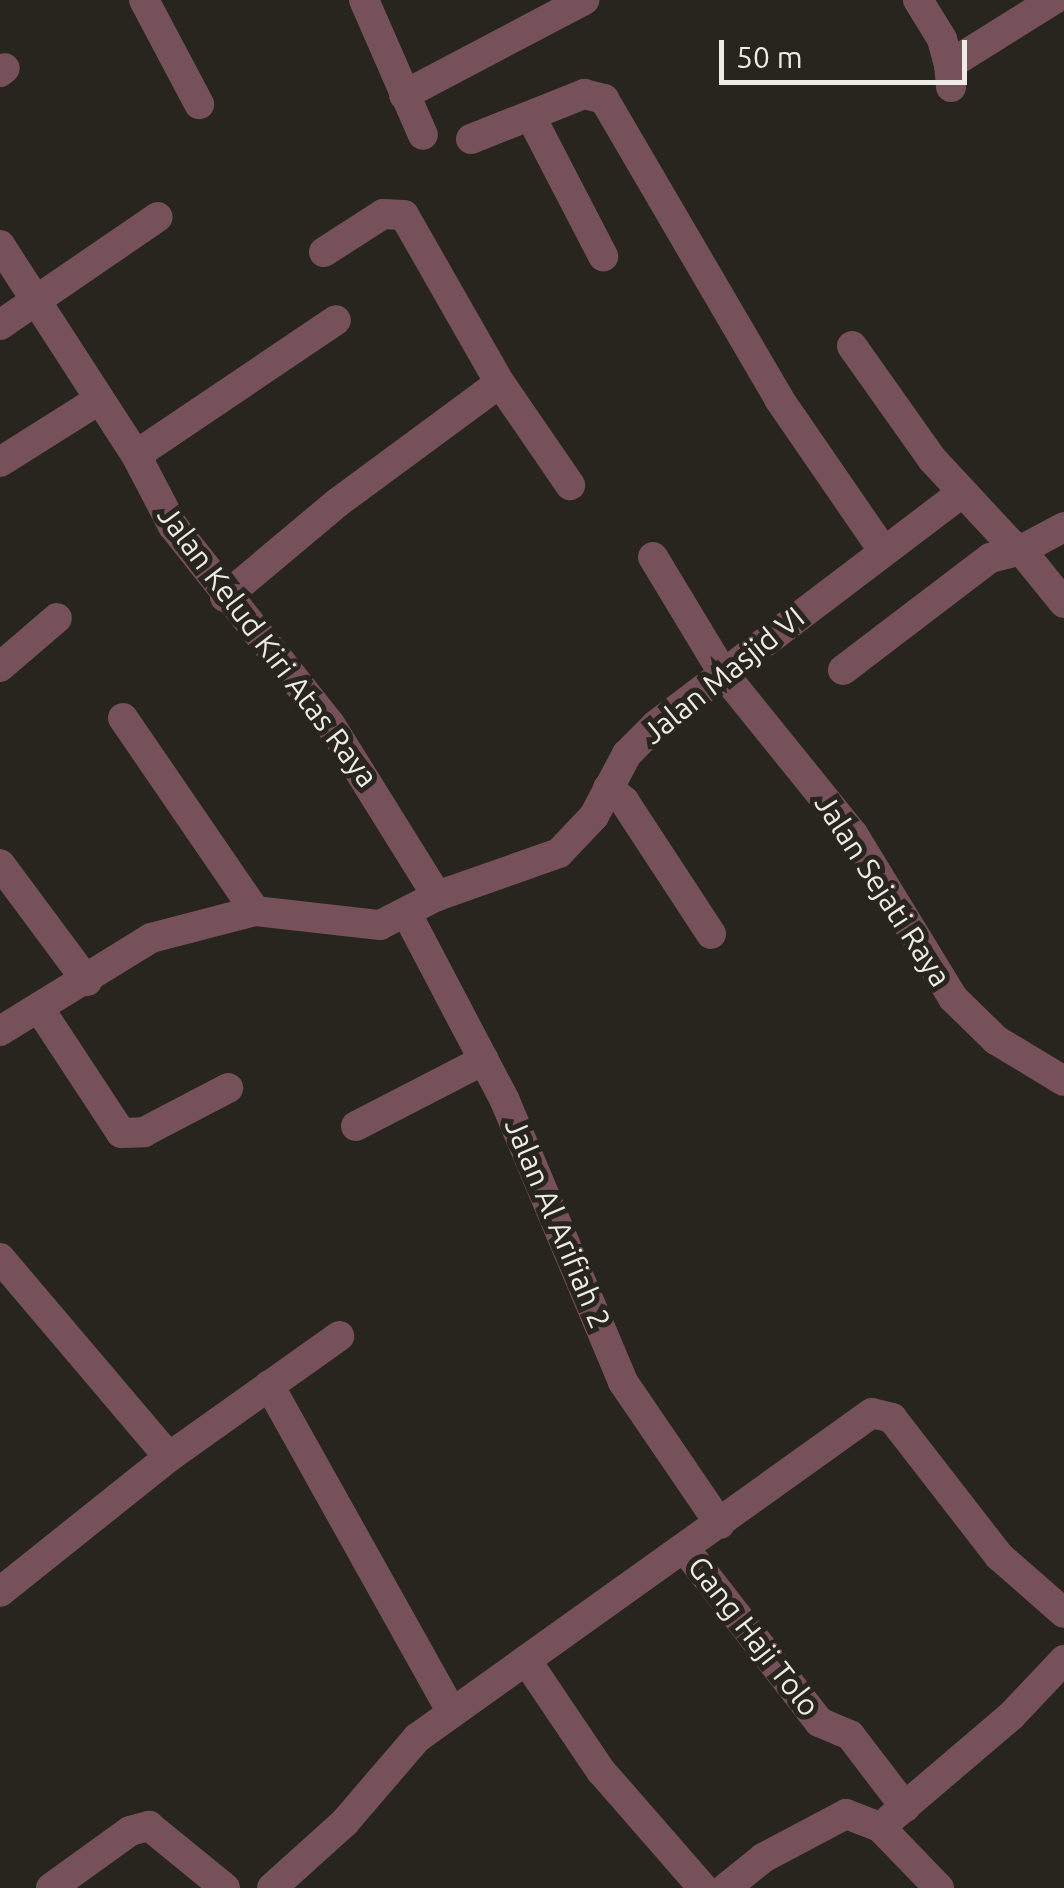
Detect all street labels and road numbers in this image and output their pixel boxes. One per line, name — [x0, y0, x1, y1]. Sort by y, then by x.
street label: Jalan Kelud Kiri Atas Raya — [150, 498, 386, 794]
street label: Jalan Masjid VI — [635, 599, 811, 751]
street label: Jalan Sejati Raya — [807, 787, 959, 993]
street label: Jalan Al Arifiah 2 — [497, 1112, 619, 1334]
street label: Gang Haji Tolo — [681, 1549, 827, 1723]

